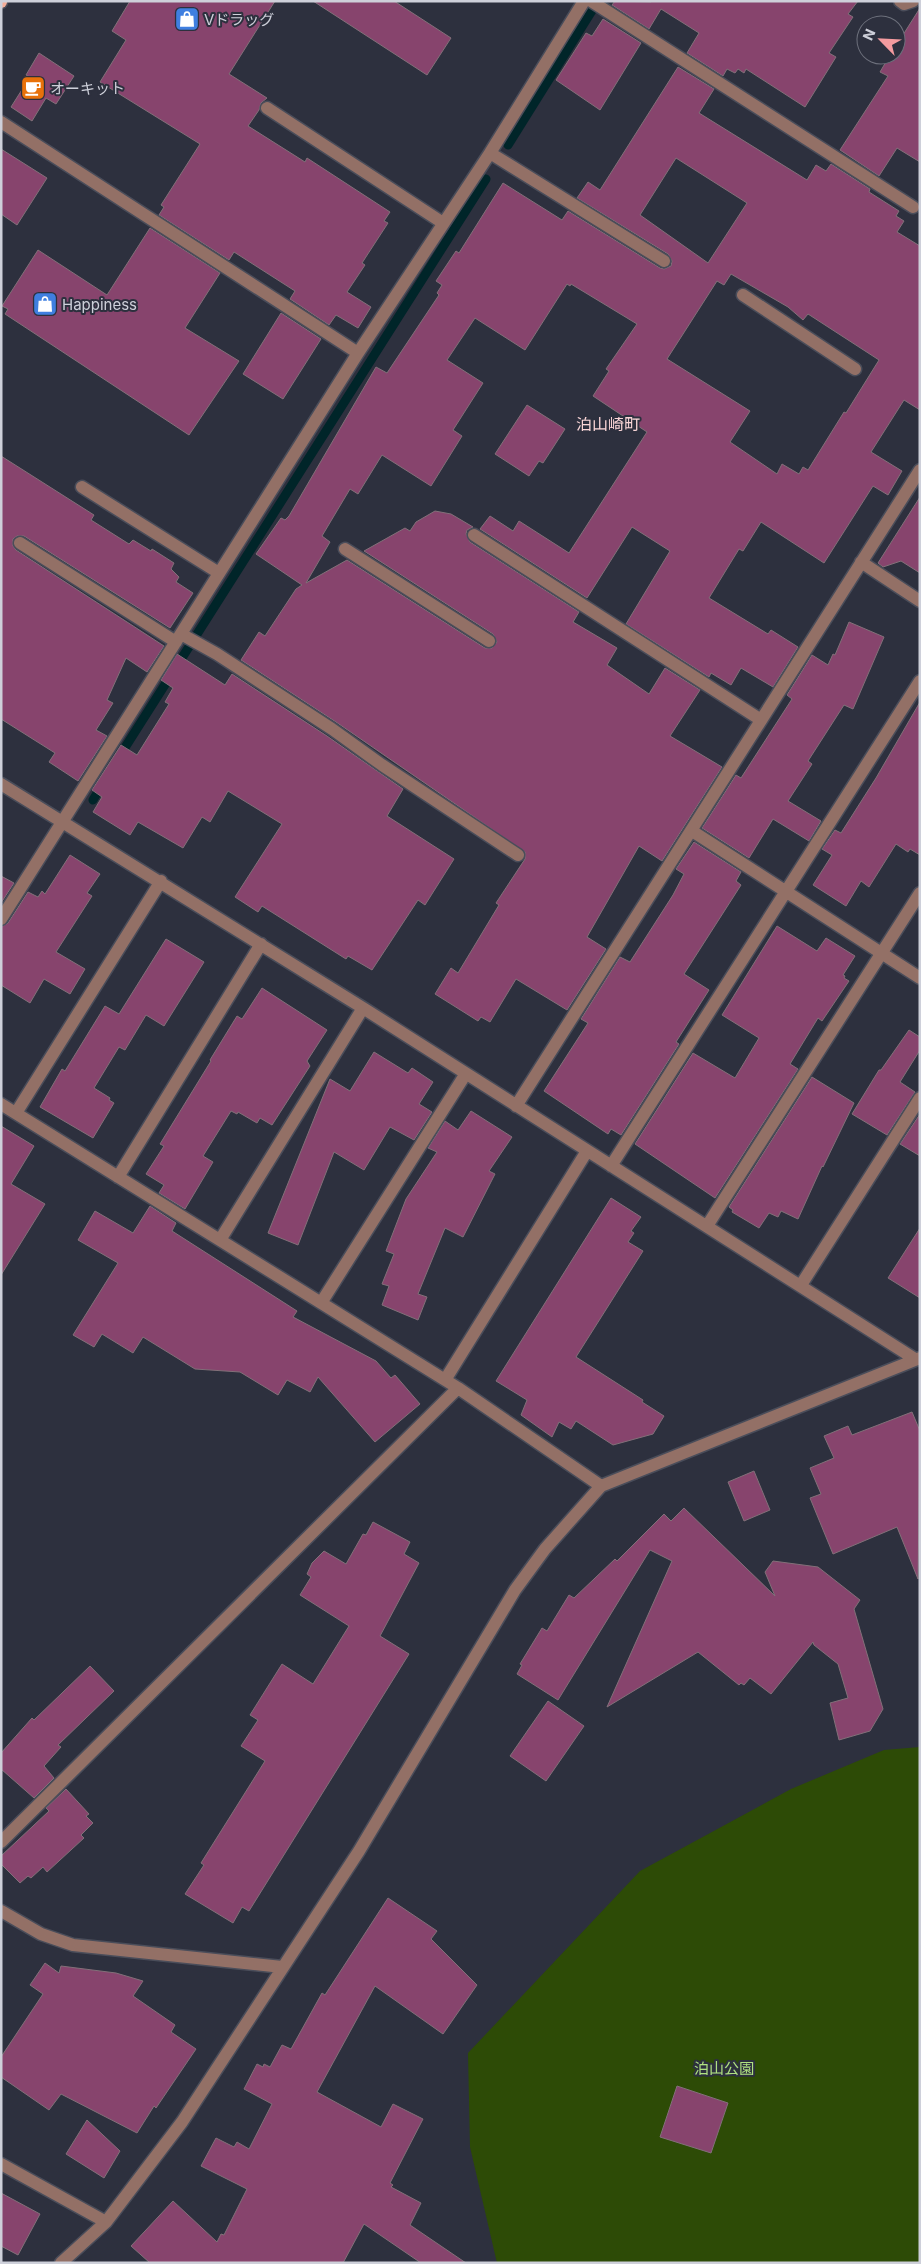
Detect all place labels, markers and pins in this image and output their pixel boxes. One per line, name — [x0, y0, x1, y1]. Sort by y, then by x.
shop icon: Vドラッグ — [174, 6, 200, 32]
place label: Vドラッグ — [204, 10, 274, 29]
cafe icon: オーキット — [20, 75, 46, 101]
place label: オーキット — [50, 79, 125, 98]
shop icon: Happiness — [32, 291, 58, 317]
place label: Happiness — [62, 295, 137, 314]

